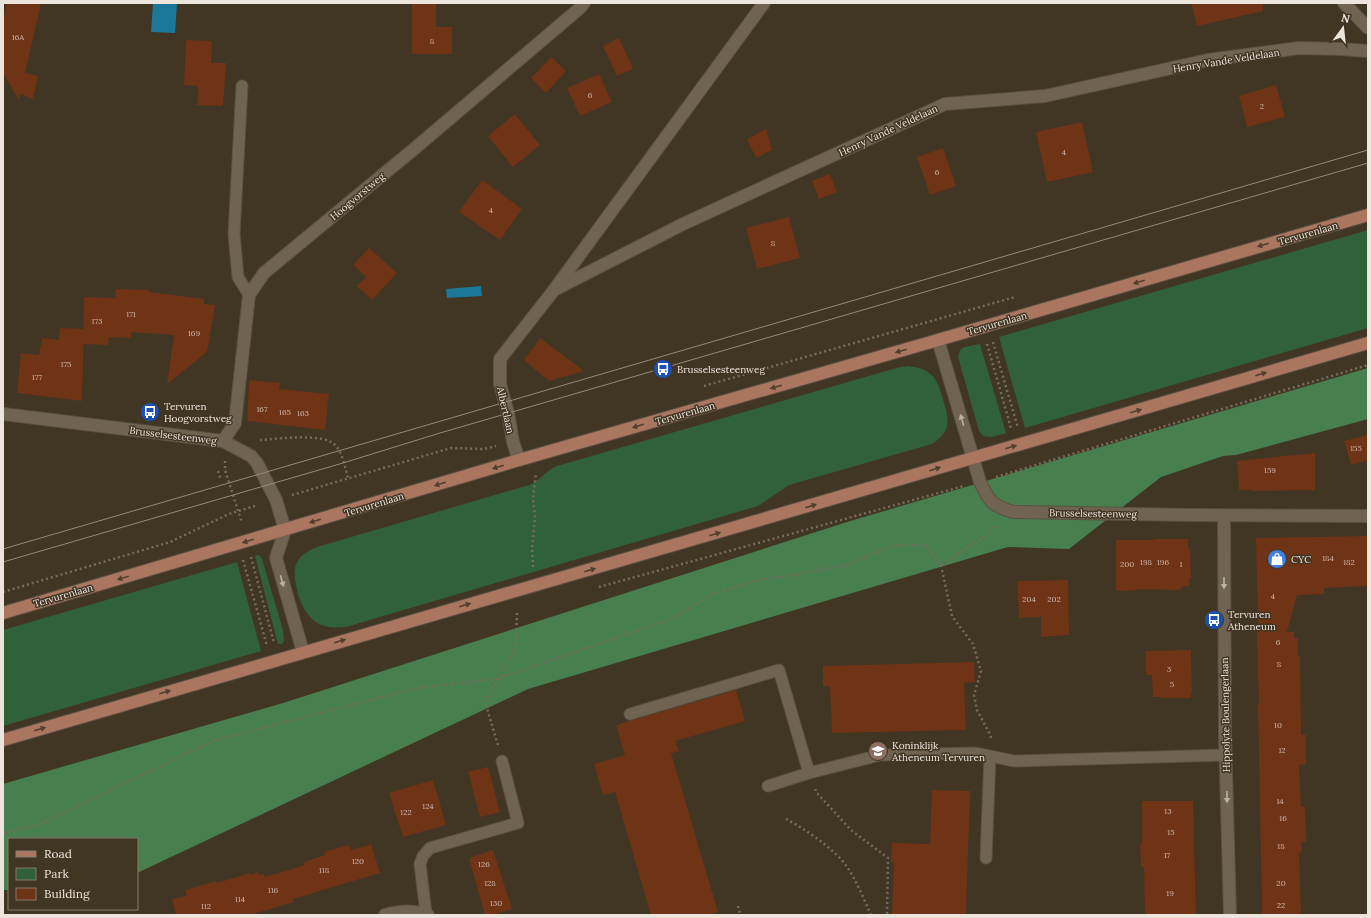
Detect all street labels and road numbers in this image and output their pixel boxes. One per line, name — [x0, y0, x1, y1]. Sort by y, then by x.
street label: Henry Vande Veldelaan — [1172, 46, 1280, 75]
street label: Henry Vande Veldelaan — [837, 102, 940, 159]
street label: Hoogvorstweg — [327, 169, 388, 223]
street label: Tervurenlaan — [1277, 219, 1340, 248]
street label: Tervurenlaan — [966, 309, 1029, 338]
street label: Albertlaan — [494, 384, 517, 435]
street label: Tervurenlaan — [654, 399, 717, 428]
street label: Brusselsesteenweg — [129, 424, 218, 447]
street label: Tervurenlaan — [343, 489, 406, 520]
street label: Brusselsesteenweg — [1049, 506, 1138, 521]
street label: Tervurenlaan — [32, 581, 95, 610]
street label: Hippolyte Boulengerlaan — [1218, 657, 1233, 773]

